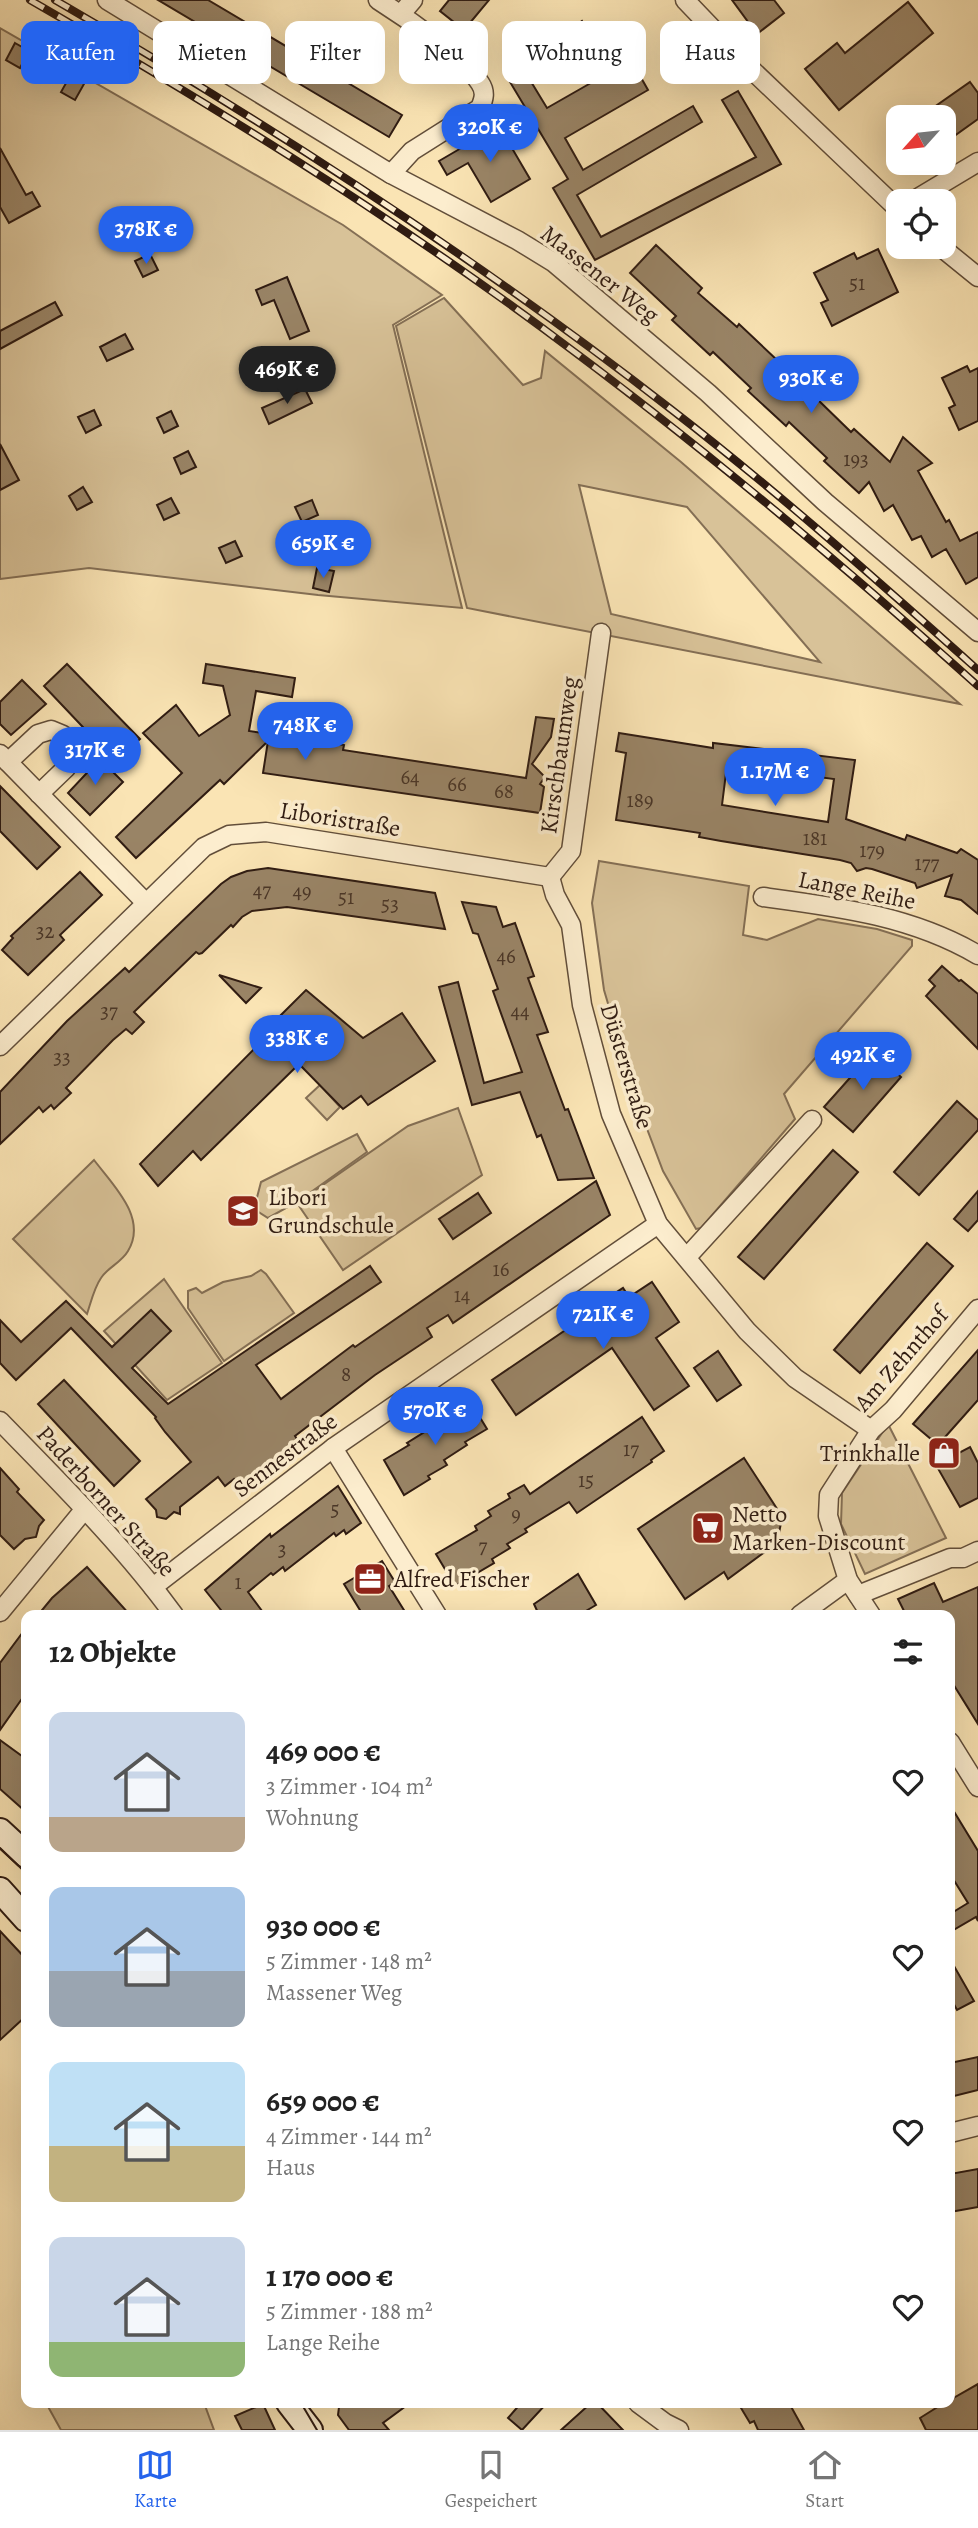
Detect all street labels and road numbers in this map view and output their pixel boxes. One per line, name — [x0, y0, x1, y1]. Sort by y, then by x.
street label: Massener Weg — [534, 218, 666, 330]
street label: Kirschbaumweg — [532, 674, 586, 836]
street label: Liboristraße — [277, 794, 403, 844]
street label: Lange Reihe — [796, 863, 918, 917]
street label: Düsterstraße — [593, 999, 661, 1133]
street label: Am Zehnthof — [846, 1298, 957, 1419]
street label: Sennestraße — [226, 1405, 344, 1505]
street label: Paderborner Straße — [29, 1418, 183, 1584]

